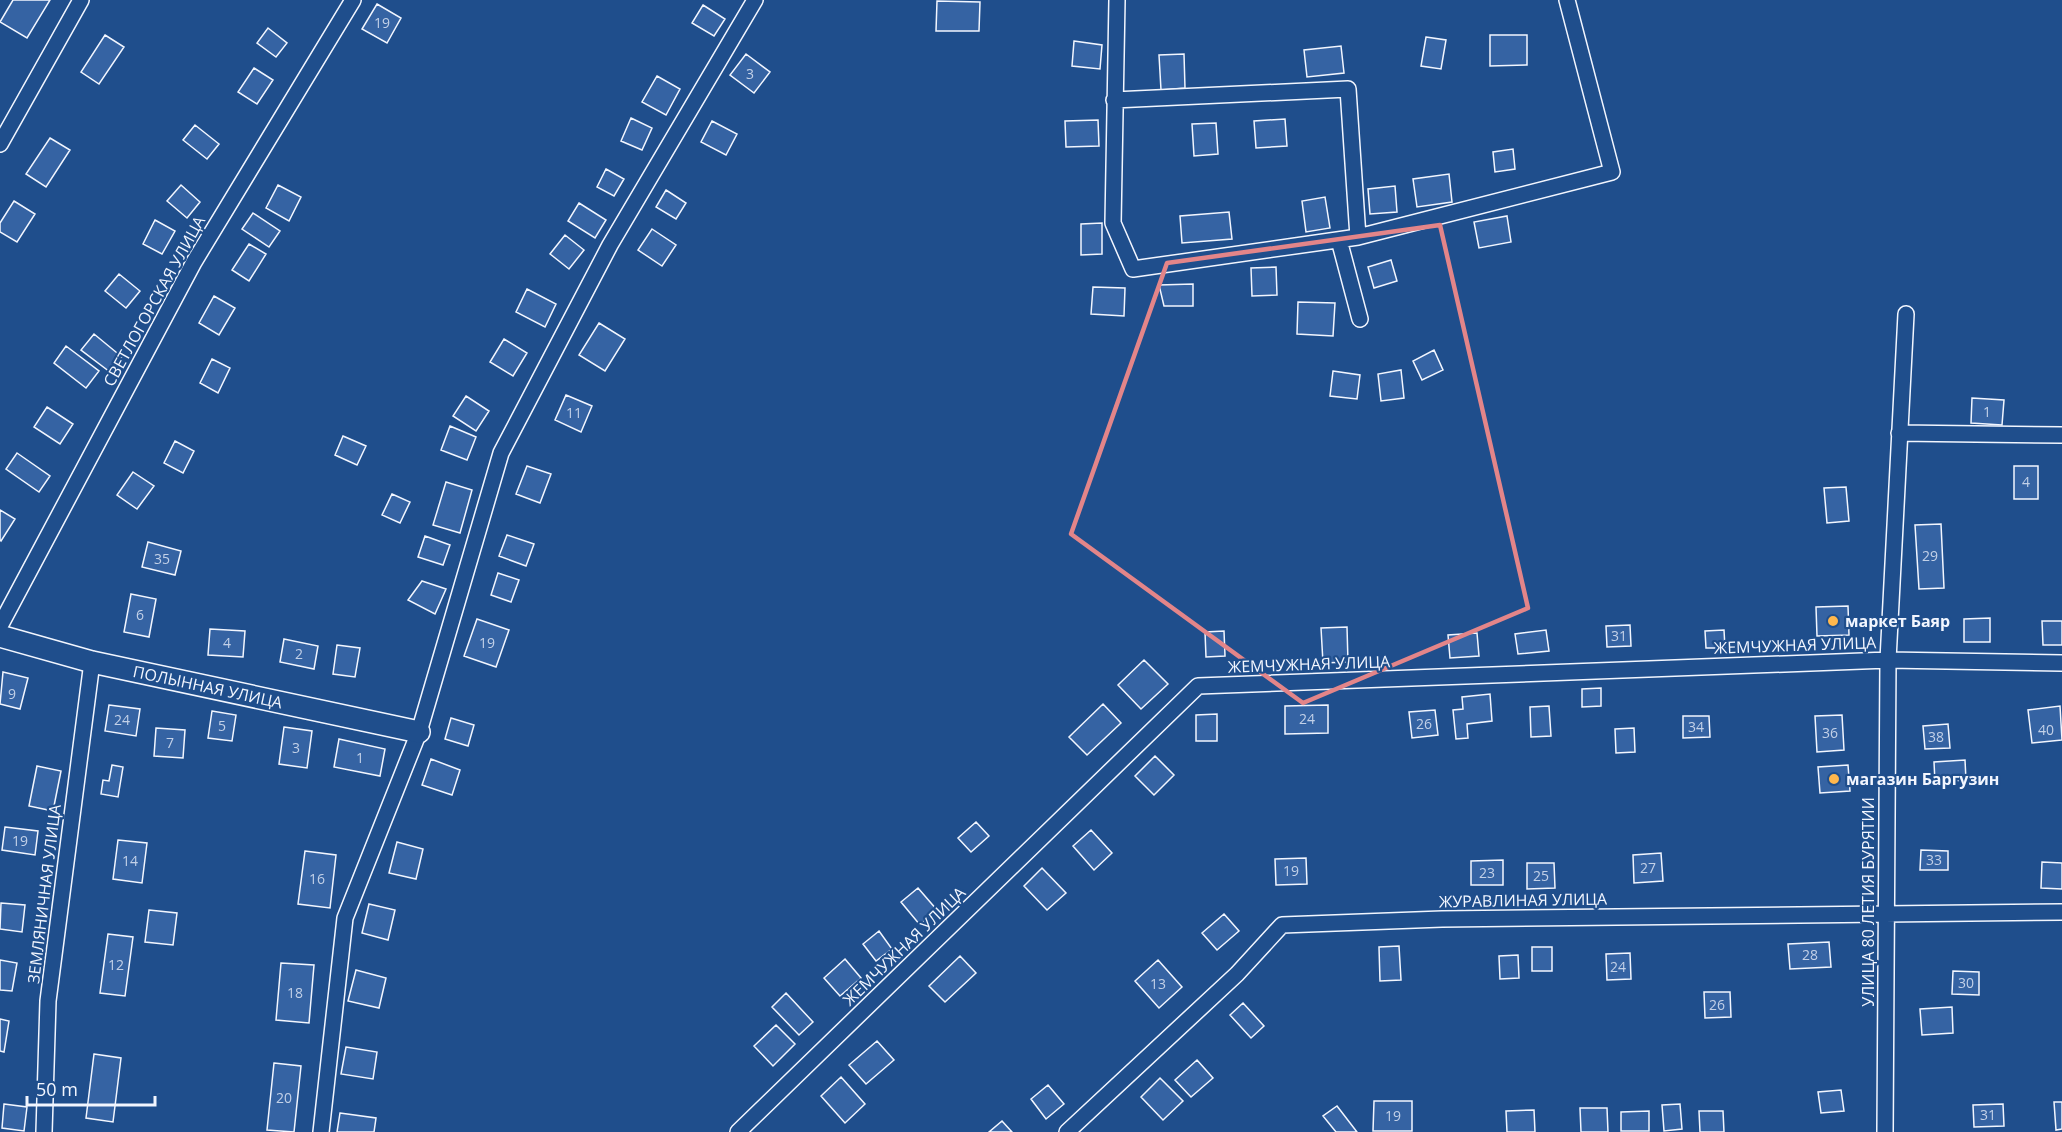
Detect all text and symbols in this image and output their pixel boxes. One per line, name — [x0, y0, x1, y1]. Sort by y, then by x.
house number: 19 — [374, 13, 390, 32]
house number: 3 — [746, 64, 754, 83]
street label: СВЕТЛОГОРСКАЯ УЛИЦА — [98, 211, 210, 390]
house number: 1 — [1983, 402, 1991, 421]
house number: 11 — [566, 403, 582, 422]
house number: 4 — [2022, 472, 2030, 491]
house number: 29 — [1922, 546, 1938, 565]
house number: 35 — [154, 549, 170, 568]
house number: 6 — [136, 605, 144, 624]
place label: маркет Баяр — [1845, 610, 1950, 632]
marker: маркет Баяр — [1826, 614, 1840, 628]
house number: 31 — [1611, 626, 1627, 645]
street label: ЖЕМЧУЖНАЯ УЛИЦА — [1713, 631, 1877, 659]
house number: 4 — [223, 633, 231, 652]
house number: 19 — [479, 633, 495, 652]
house number: 2 — [295, 644, 303, 663]
street label: ЖЕМЧУЖНАЯ УЛИЦА — [1227, 650, 1391, 678]
street label: ПОЛЫННАЯ УЛИЦА — [131, 660, 285, 714]
house number: 9 — [8, 684, 16, 703]
house number: 24 — [1299, 709, 1315, 728]
house number: 24 — [114, 710, 130, 729]
house number: 26 — [1416, 714, 1432, 733]
house number: 5 — [218, 716, 226, 735]
house number: 34 — [1688, 717, 1704, 736]
house number: 40 — [2038, 720, 2054, 739]
house number: 36 — [1822, 723, 1838, 742]
house number: 38 — [1928, 727, 1944, 746]
house number: 7 — [166, 733, 174, 752]
house number: 3 — [292, 738, 300, 757]
house number: 1 — [356, 748, 364, 767]
place label: магазин Баргузин — [1846, 768, 1999, 790]
marker: магазин Баргузин — [1827, 772, 1841, 786]
street label: УЛИЦА 80 ЛЕТИЯ БУРЯТИИ — [1857, 797, 1879, 1007]
street label: ЗЕМЛЯНИЧНАЯ УЛИЦА — [22, 802, 66, 985]
house number: 19 — [12, 831, 28, 850]
house number: 33 — [1926, 850, 1942, 869]
house number: 14 — [122, 851, 138, 870]
house number: 27 — [1640, 858, 1656, 877]
house number: 19 — [1283, 861, 1299, 880]
house number: 23 — [1479, 863, 1495, 882]
house number: 25 — [1533, 866, 1549, 885]
house number: 16 — [309, 869, 325, 888]
street label: ЖЕМЧУЖНАЯ УЛИЦА — [838, 881, 971, 1010]
street label: ЖУРАВЛИНАЯ УЛИЦА — [1439, 888, 1608, 912]
house number: 28 — [1802, 945, 1818, 964]
house number: 12 — [108, 955, 124, 974]
house number: 24 — [1610, 957, 1626, 976]
house number: 30 — [1958, 973, 1974, 992]
house number: 13 — [1150, 974, 1166, 993]
house number: 18 — [287, 983, 303, 1002]
house number: 26 — [1709, 995, 1725, 1014]
scale bar — [27, 1069, 154, 1107]
text: 50 m — [36, 1077, 78, 1101]
house number: 20 — [276, 1088, 292, 1107]
house number: 31 — [1980, 1105, 1996, 1124]
house number: 19 — [1385, 1106, 1401, 1125]

